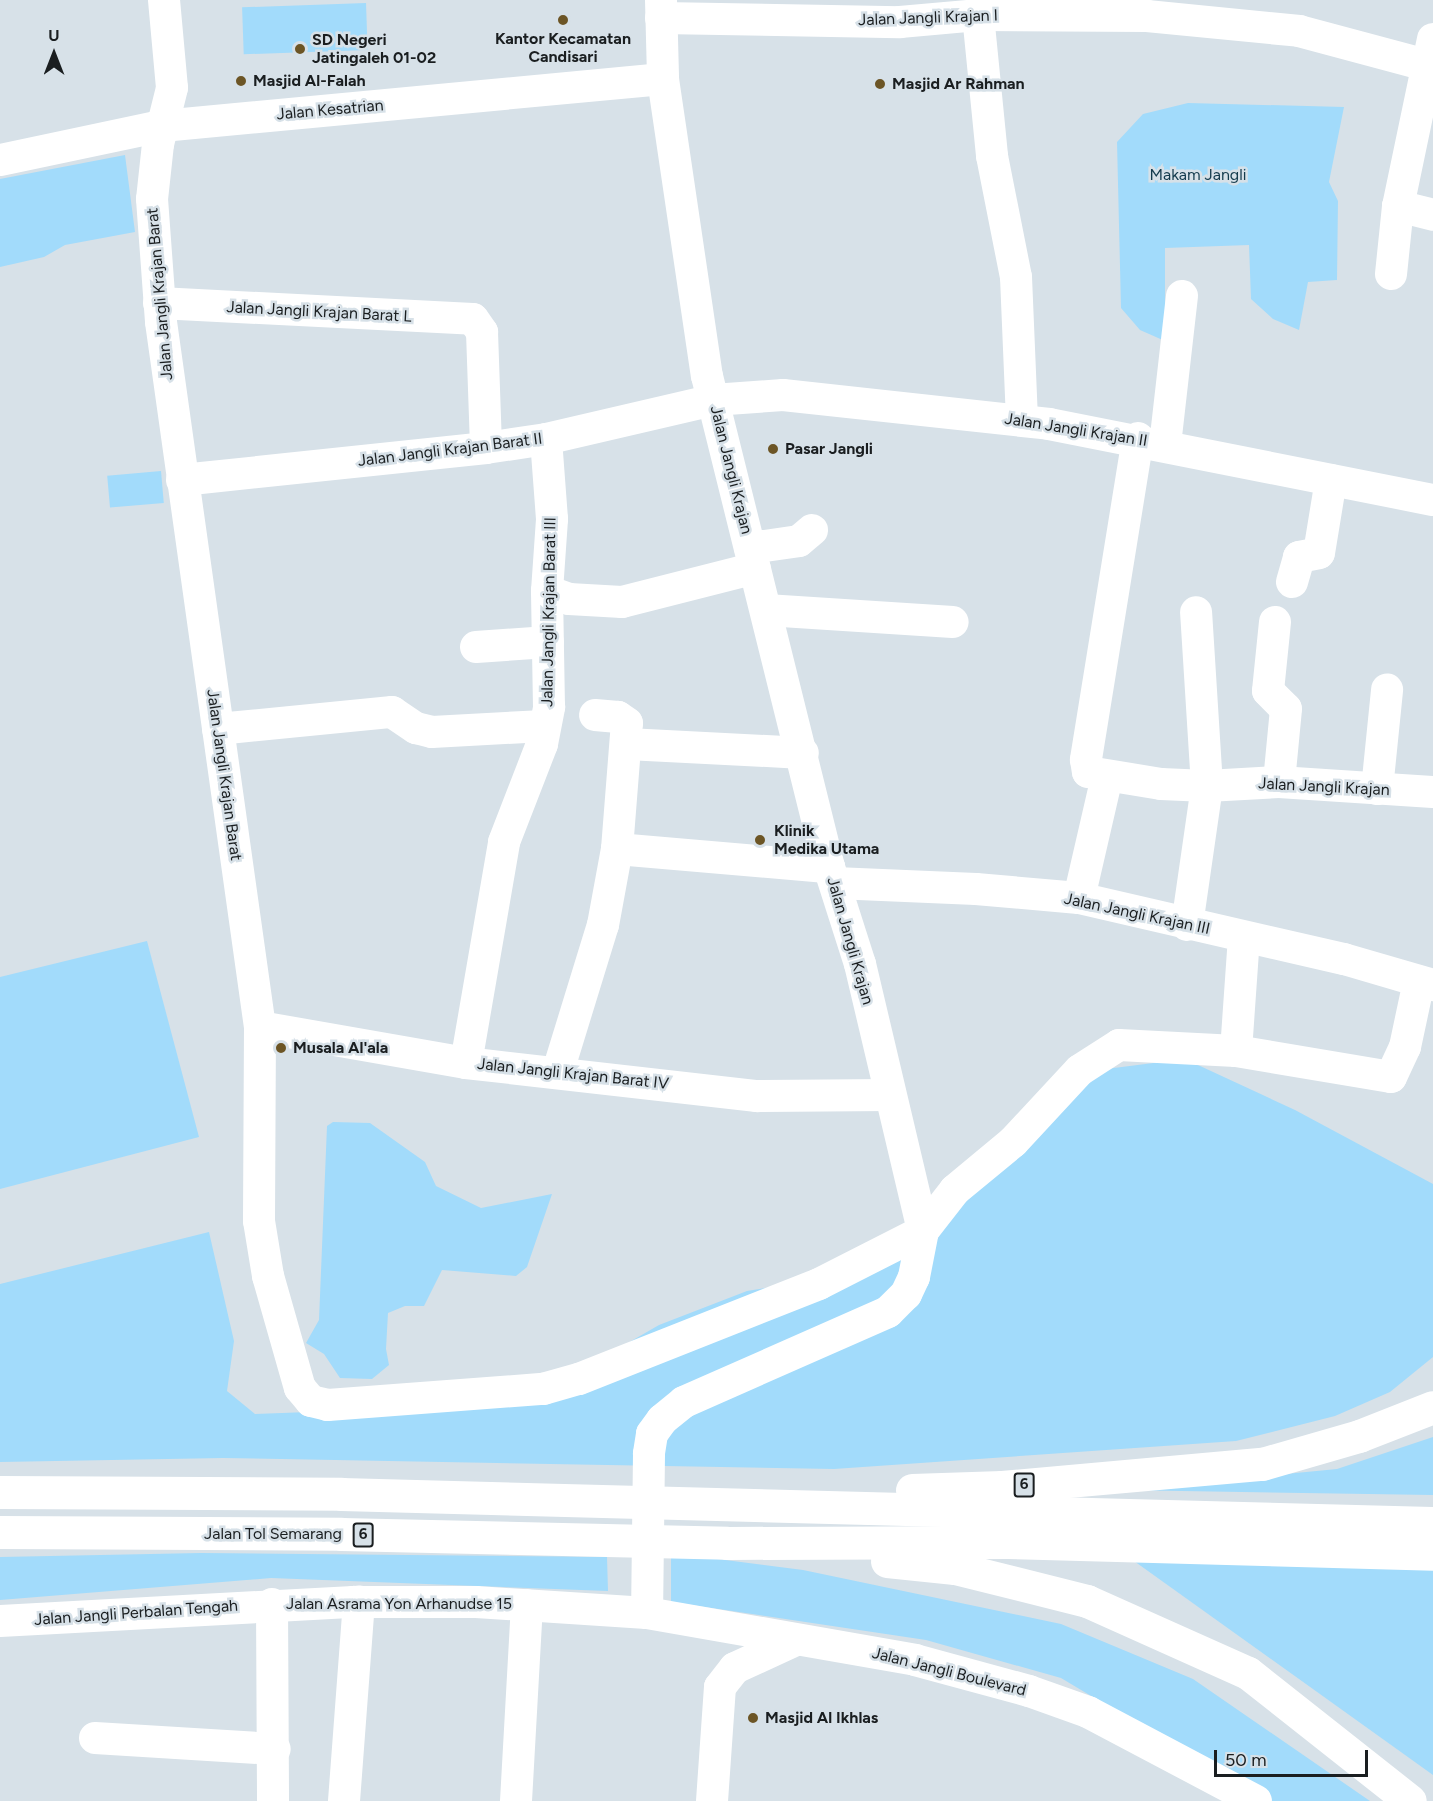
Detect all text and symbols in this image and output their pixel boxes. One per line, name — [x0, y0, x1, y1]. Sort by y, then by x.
street label: Jalan Jangli Krajan I — [858, 6, 998, 30]
marker: Kantor Kecamatan Candisari — [556, 13, 570, 27]
north arrow — [24, 24, 84, 84]
text: U — [48, 26, 60, 45]
place label: Kantor Kecamatan Candisari — [495, 29, 631, 67]
place label: SD Negeri Jatingaleh 01-02 — [312, 30, 436, 68]
marker: SD Negeri Jatingaleh 01-02 — [293, 42, 307, 56]
place label: Masjid Al-Falah — [253, 71, 366, 91]
marker: Masjid Al-Falah — [234, 74, 248, 88]
place label: Masjid Ar Rahman — [892, 74, 1025, 94]
marker: Masjid Ar Rahman — [873, 77, 887, 91]
street label: Jalan Kesatrian — [276, 96, 384, 124]
park label: Makam Jangli — [1150, 165, 1246, 185]
street label: Jalan Jangli Krajan Barat — [143, 207, 177, 381]
street label: Jalan Jangli Krajan Barat L — [226, 298, 412, 326]
street label: Jalan Jangli Krajan — [706, 404, 756, 536]
street label: Jalan Jangli Krajan II — [1003, 409, 1149, 451]
street label: Jalan Jangli Krajan Barat II — [357, 429, 543, 471]
place label: Pasar Jangli — [785, 439, 873, 459]
marker: Pasar Jangli — [766, 442, 780, 456]
street label: Jalan Jangli Krajan Barat III — [538, 517, 560, 707]
street label: Jalan Jangli Krajan Barat — [202, 688, 246, 862]
street label: Jalan Jangli Krajan — [1258, 774, 1390, 800]
place label: Klinik Medika Utama — [774, 821, 879, 859]
marker: Klinik Medika Utama — [751, 831, 769, 849]
street label: Jalan Jangli Krajan — [823, 875, 877, 1007]
street label: Jalan Jangli Krajan III — [1062, 889, 1212, 939]
place label: Musala Al'ala — [293, 1038, 388, 1058]
marker: Musala Al'ala — [274, 1041, 288, 1055]
street label: Jalan Jangli Krajan Barat IV — [476, 1054, 670, 1094]
road number: 6 — [1014, 1473, 1034, 1497]
road number: 6 — [352, 1523, 374, 1547]
street label: Jalan Tol Semarang — [204, 1524, 342, 1544]
street label: Jalan Asrama Yon Arhanudse 15 — [286, 1594, 512, 1614]
street label: Jalan Jangli Perbalan Tengah — [33, 1596, 239, 1630]
street label: Jalan Jangli Boulevard — [870, 1644, 1028, 1700]
place label: Masjid Al Ikhlas — [765, 1708, 878, 1728]
marker: Masjid Al Ikhlas — [746, 1711, 760, 1725]
scale bar — [1217, 1738, 1372, 1776]
text: 50 m — [1225, 1749, 1267, 1771]

